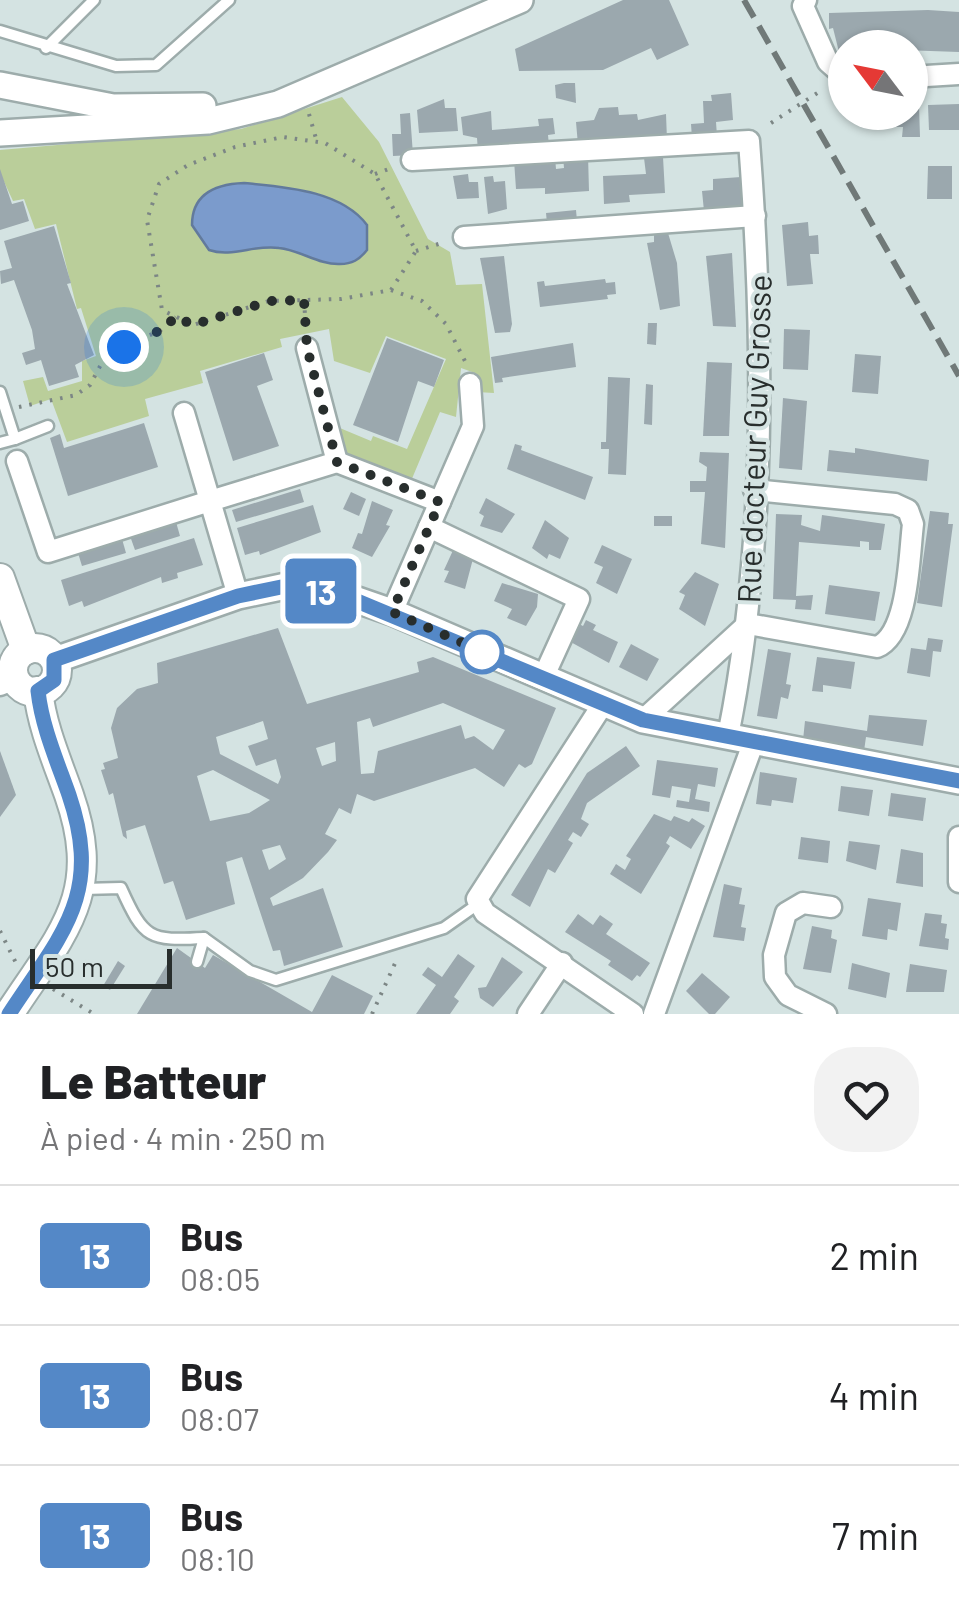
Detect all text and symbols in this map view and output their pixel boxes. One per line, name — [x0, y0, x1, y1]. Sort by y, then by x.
north arrow — [828, 30, 928, 130]
map controls — [828, 30, 928, 130]
street label: Rue docteur Guy Grosse — [728, 274, 778, 604]
your location — [99, 322, 149, 372]
line badge: 13 — [276, 558, 366, 624]
text: 13 — [305, 570, 337, 612]
unlabelled marker — [461, 631, 503, 673]
scale bar — [30, 944, 172, 988]
text: 50 m — [45, 949, 104, 983]
button: heart — [814, 1047, 919, 1152]
text: Le Batteur — [40, 1051, 266, 1109]
text: À pied · 4 min · 250 m — [40, 1118, 326, 1156]
text: Bus — [180, 1213, 243, 1259]
text: 2 min — [829, 1232, 919, 1278]
text: 13 — [79, 1234, 111, 1276]
text: 08:05 — [180, 1259, 260, 1297]
text: Bus — [180, 1353, 243, 1399]
text: 4 min — [829, 1372, 919, 1418]
text: 13 — [79, 1374, 111, 1416]
text: 08:07 — [180, 1399, 259, 1437]
text: Bus — [180, 1493, 243, 1539]
text: 7 min — [832, 1512, 919, 1558]
text: 13 — [79, 1514, 111, 1556]
text: 08:10 — [180, 1539, 255, 1577]

